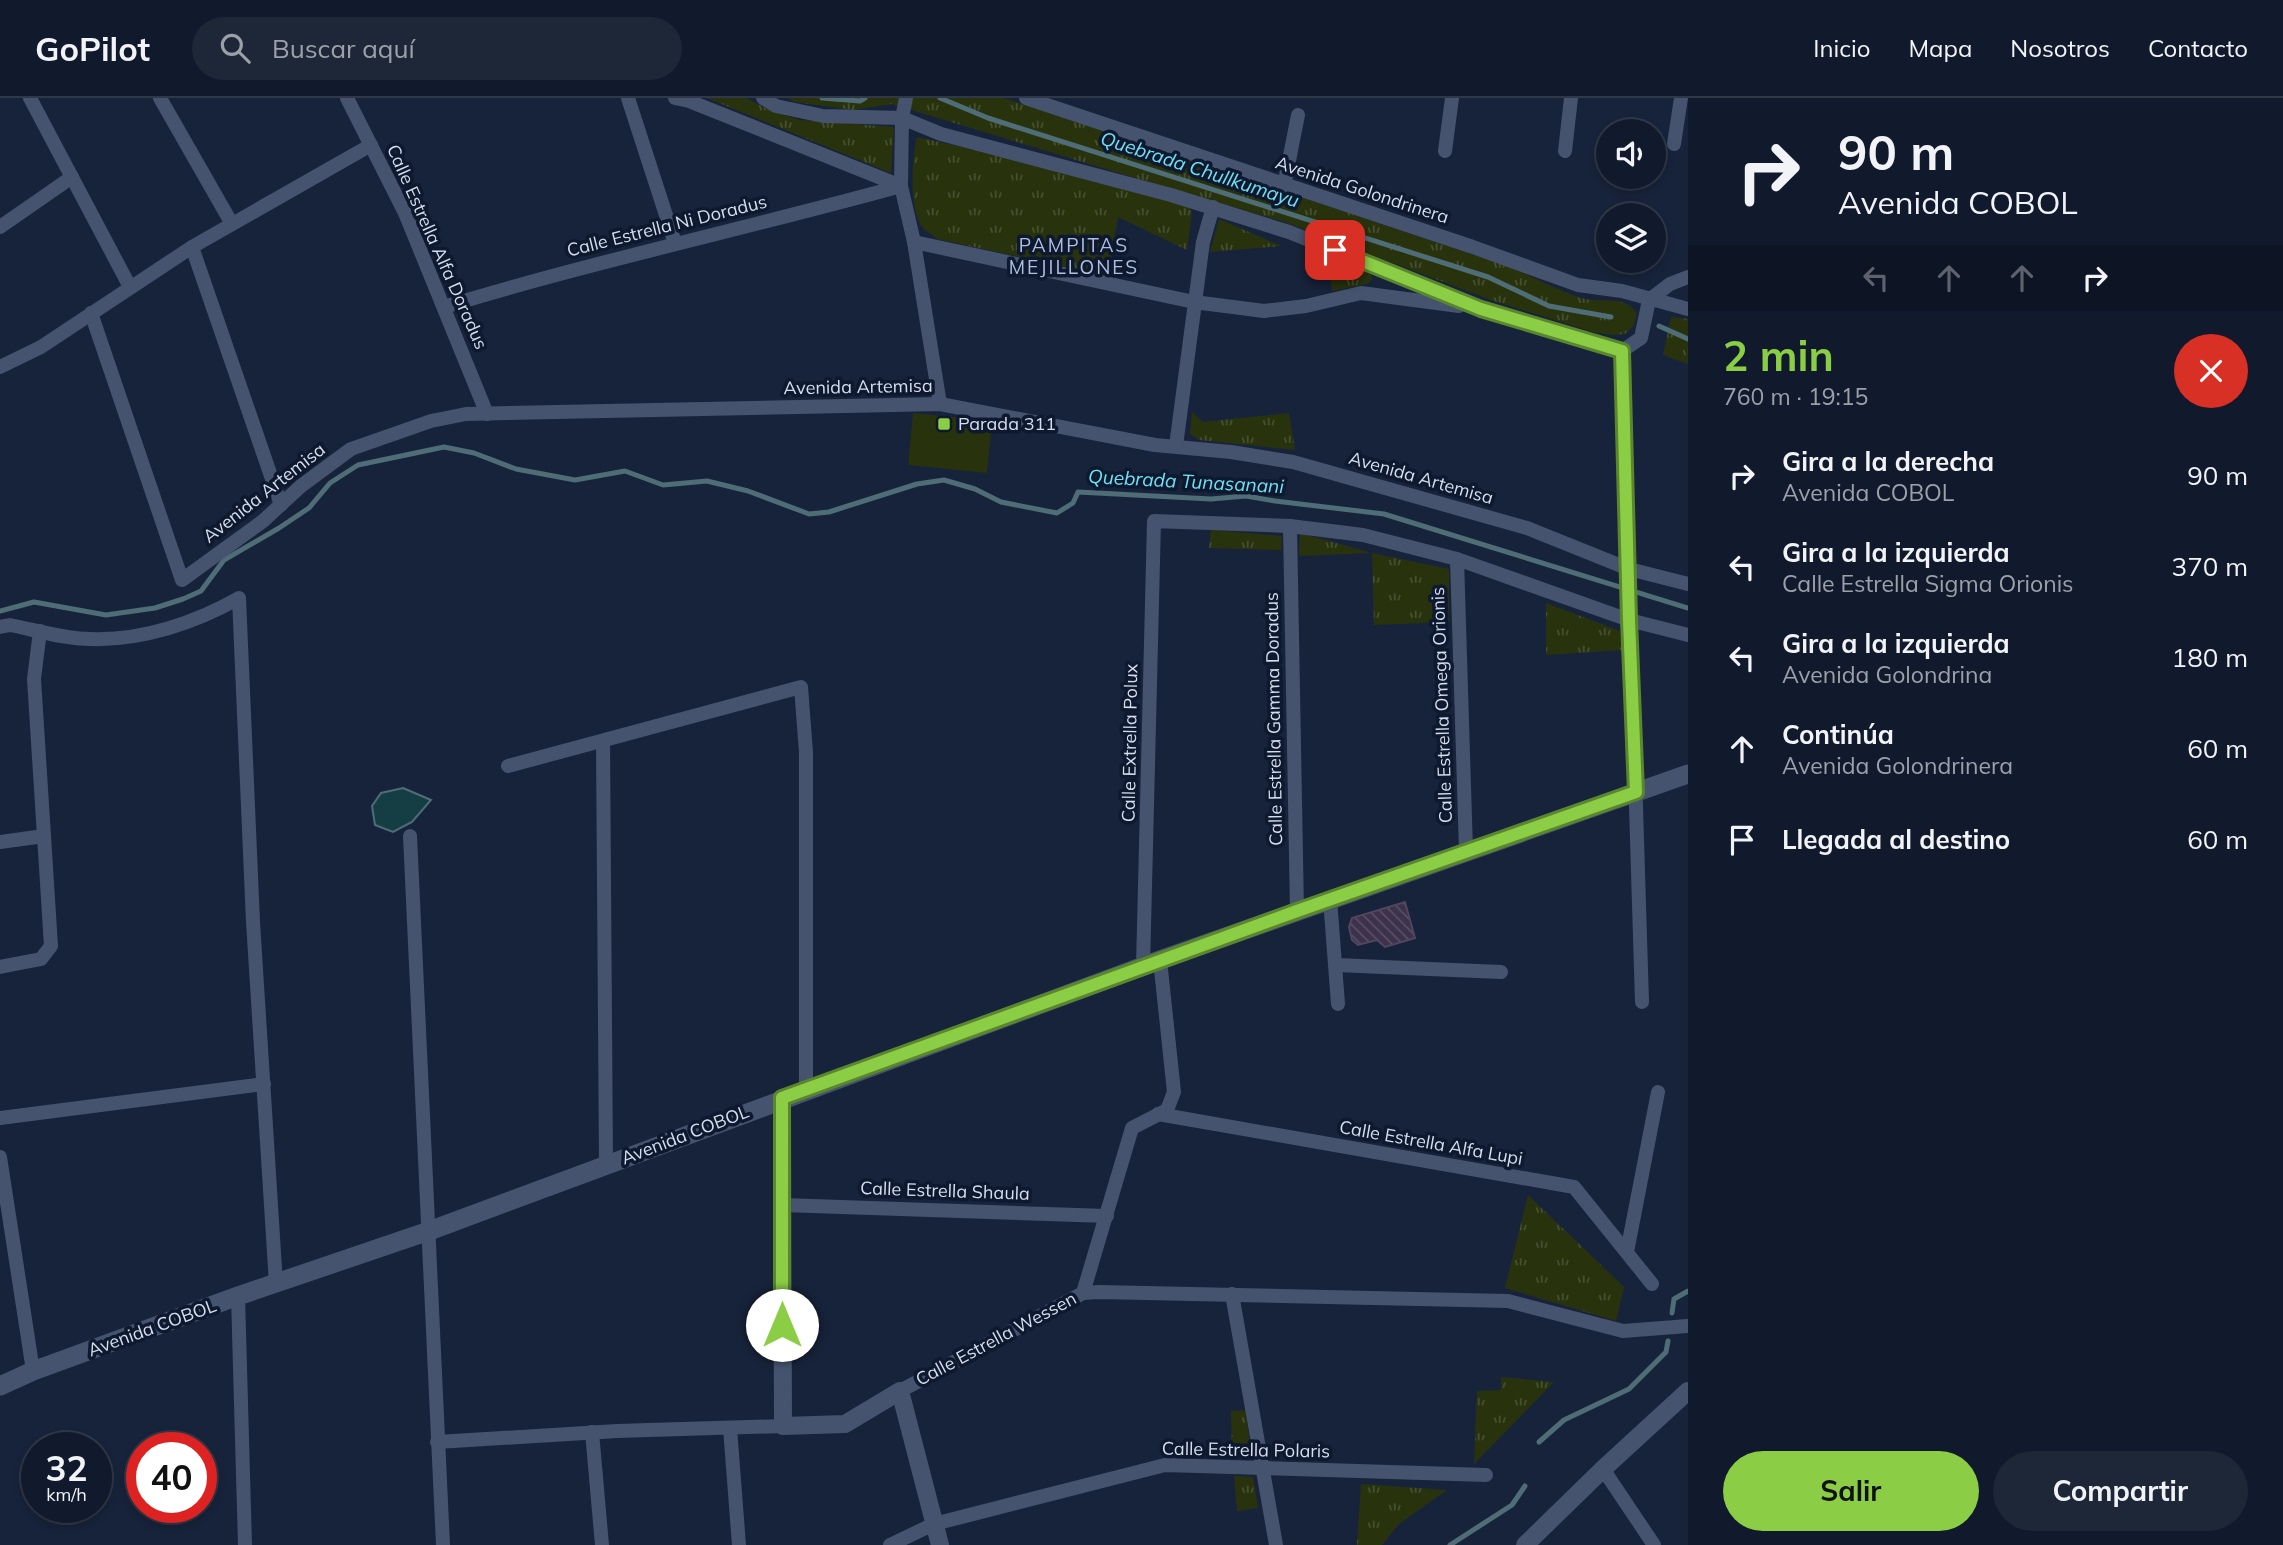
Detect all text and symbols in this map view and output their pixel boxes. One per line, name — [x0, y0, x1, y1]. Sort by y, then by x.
search box — [192, 17, 682, 80]
text: GoPilot — [35, 28, 150, 69]
icon: search — [216, 29, 254, 67]
text: Buscar aquí — [272, 32, 415, 65]
text: Inicio — [1813, 33, 1870, 63]
text: Mapa — [1908, 33, 1972, 63]
text: Nosotros — [2010, 33, 2110, 63]
text: Contacto — [2148, 33, 2248, 63]
map controls — [1596, 119, 1666, 273]
button: sound — [1596, 119, 1666, 189]
text: 90 m — [1838, 121, 1954, 182]
water label: Quebrada Chullkumayu — [1098, 126, 1302, 212]
icon: right — [1723, 126, 1814, 217]
street label: Calle Estrella Alfa Doradus — [382, 141, 493, 353]
street label: Avenida Golondrinera — [1273, 151, 1452, 228]
text: Avenida COBOL — [1838, 182, 2078, 222]
street label: Calle Estrella Ni Doradus — [565, 190, 769, 262]
button: layers — [1596, 203, 1666, 273]
pin — [1305, 220, 1365, 280]
icon: arrive — [1316, 231, 1354, 269]
district label: PAMPITAS MEJILLONES — [1009, 233, 1139, 279]
icon: left — [1857, 259, 1895, 297]
icon: ahead — [1930, 259, 1968, 297]
icon: ahead — [2003, 259, 2041, 297]
icon: right — [2076, 259, 2114, 297]
text: 2 min — [1723, 329, 1834, 382]
button: close — [2174, 334, 2248, 408]
street label: Avenida Artemisa — [783, 374, 933, 399]
text: 760 m · 19:15 — [1723, 382, 1868, 411]
place label: Parada 311 — [958, 412, 1056, 435]
marker: Parada 311 — [936, 416, 952, 432]
street label: Avenida Artemisa — [198, 438, 330, 548]
text: Gira a la derecha — [1782, 445, 1994, 478]
street label: Avenida Artemisa — [1346, 446, 1496, 509]
icon: right — [1723, 457, 1761, 495]
text: 90 m — [2187, 459, 2248, 492]
water label: Quebrada Tunasanani — [1088, 464, 1285, 498]
text: Avenida COBOL — [1782, 478, 1954, 507]
text: Gira a la izquierda — [1782, 536, 2010, 569]
icon: left — [1723, 548, 1761, 586]
text: 370 m — [2172, 550, 2248, 583]
text: Calle Estrella Sigma Orionis — [1782, 569, 2074, 598]
street label: Calle Estrella Omega Orionis — [1426, 586, 1457, 824]
street label: Calle Estrella Gamma Doradus — [1260, 592, 1287, 846]
text: Gira a la izquierda — [1782, 627, 2010, 660]
icon: left — [1723, 639, 1761, 677]
text: 180 m — [2172, 641, 2248, 674]
text: Avenida Golondrina — [1782, 660, 1992, 689]
street label: Calle Extrella Polux — [1117, 663, 1142, 822]
text: Continúa — [1782, 718, 1894, 751]
icon: ahead — [1723, 730, 1761, 768]
text: 60 m — [2187, 732, 2248, 765]
text: Avenida Golondrinera — [1782, 751, 2013, 780]
icon: arrive — [1723, 821, 1761, 859]
text: Llegada al destino — [1782, 823, 2010, 856]
text: 60 m — [2187, 823, 2248, 856]
street label: Avenida COBOL — [618, 1100, 752, 1169]
street label: Calle Estrella Alfa Lupi — [1338, 1115, 1525, 1170]
street label: Calle Estrella Shaula — [860, 1176, 1030, 1205]
street label: Calle Estrella Wessen — [911, 1286, 1080, 1391]
position arrow — [745, 1288, 819, 1362]
street label: Avenida COBOL — [85, 1294, 219, 1361]
speed limit sign: 40 — [126, 1432, 217, 1523]
street label: Calle Estrella Polaris — [1162, 1437, 1330, 1462]
text: 32 — [45, 1446, 88, 1490]
button: Salir — [1723, 1451, 1979, 1531]
button: Compartir — [1993, 1451, 2248, 1531]
text: km/h — [46, 1483, 87, 1506]

